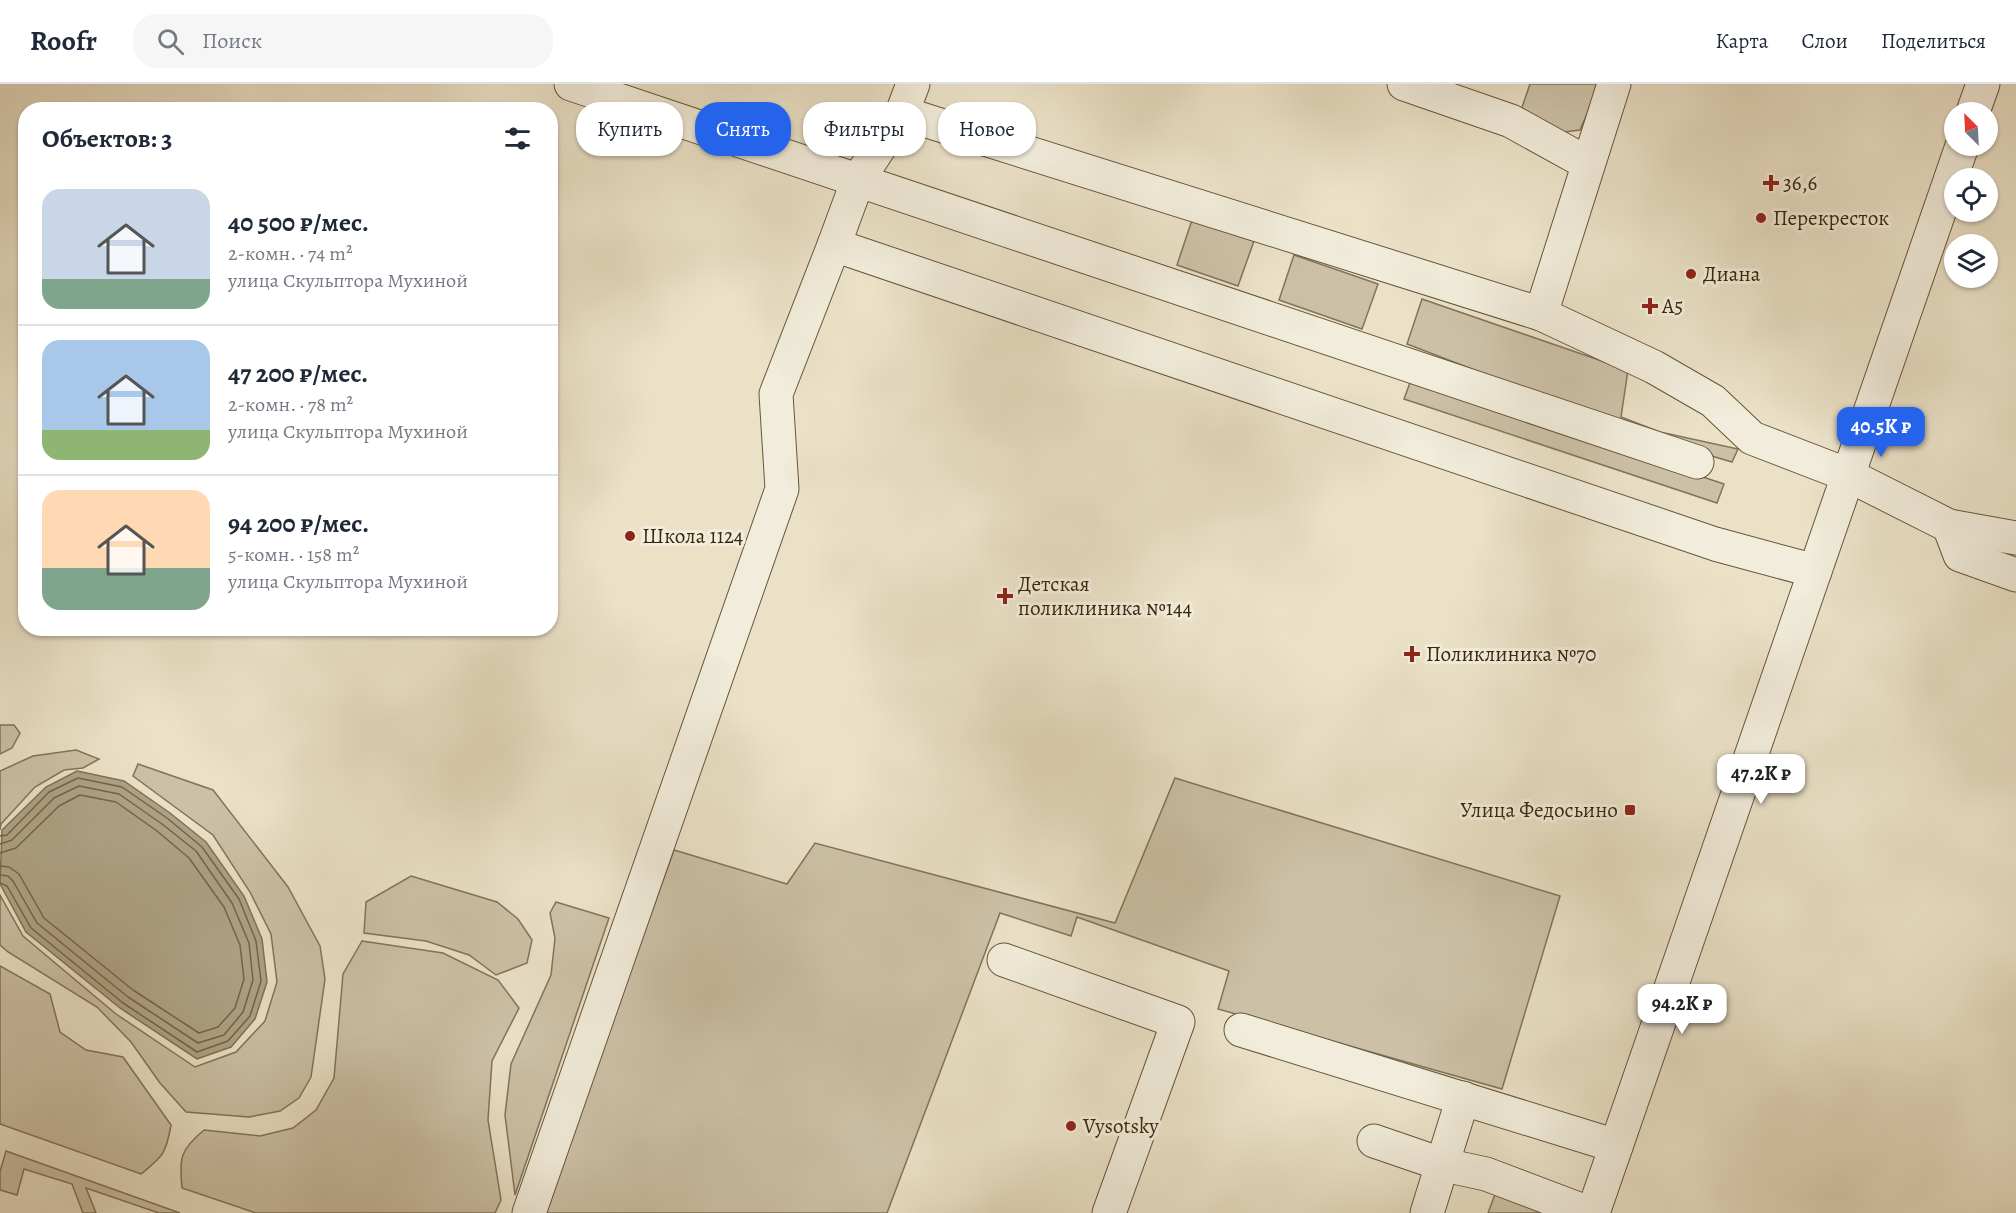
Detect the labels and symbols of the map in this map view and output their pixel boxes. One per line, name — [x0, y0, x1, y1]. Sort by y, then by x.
north arrow — [1944, 102, 1998, 156]
place label: 36,6 — [1783, 169, 1818, 197]
marker: 36,6 — [1764, 176, 1778, 190]
place label: Перекресток — [1773, 204, 1889, 232]
marker: Перекресток — [1754, 211, 1768, 225]
place label: Диана — [1703, 260, 1761, 288]
marker: Диана — [1684, 267, 1698, 281]
place label: А5 — [1661, 292, 1683, 320]
marker: А5 — [1643, 299, 1657, 313]
pin: 40.5K ₽ — [1826, 407, 1936, 458]
place label: Школа 1124 — [642, 522, 743, 550]
marker: Школа 1124 — [623, 529, 637, 543]
place label: Детская поликлиника №144 — [1018, 570, 1192, 622]
marker: Детская поликлиника №144 — [996, 587, 1014, 605]
place label: Поликлиника №70 — [1426, 640, 1596, 668]
marker: Поликлиника №70 — [1403, 645, 1421, 663]
pin: 47.2K ₽ — [1706, 754, 1816, 805]
place label: Улица Федосьино — [1460, 796, 1618, 824]
marker: Улица Федосьино — [1623, 803, 1637, 817]
pin: 94.2K ₽ — [1627, 984, 1737, 1035]
place label: Vysotsky — [1082, 1112, 1159, 1140]
marker: Vysotsky — [1064, 1119, 1078, 1133]

